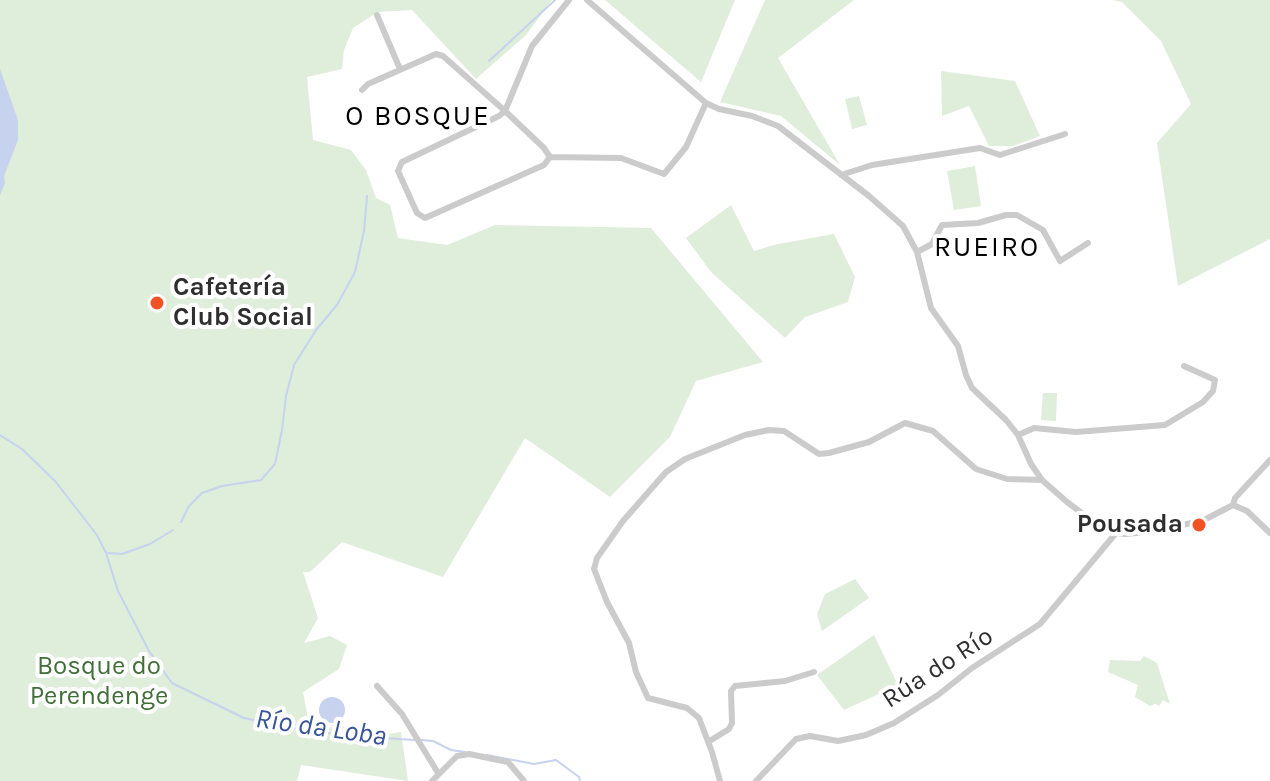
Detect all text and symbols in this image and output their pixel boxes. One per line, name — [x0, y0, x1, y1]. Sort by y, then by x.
district label: O BOSQUE — [345, 100, 491, 134]
district label: RUEIRO — [934, 231, 1040, 265]
place label: Cafetería Club Social — [173, 272, 313, 334]
marker: Cafetería Club Social — [148, 294, 166, 312]
place label: Pousada — [1077, 509, 1183, 541]
marker: Pousada — [1190, 516, 1208, 534]
street label: Rúa do Río — [877, 621, 999, 715]
park label: Bosque do Perendenge — [30, 651, 168, 712]
water label: Río da Loba — [253, 702, 389, 754]

